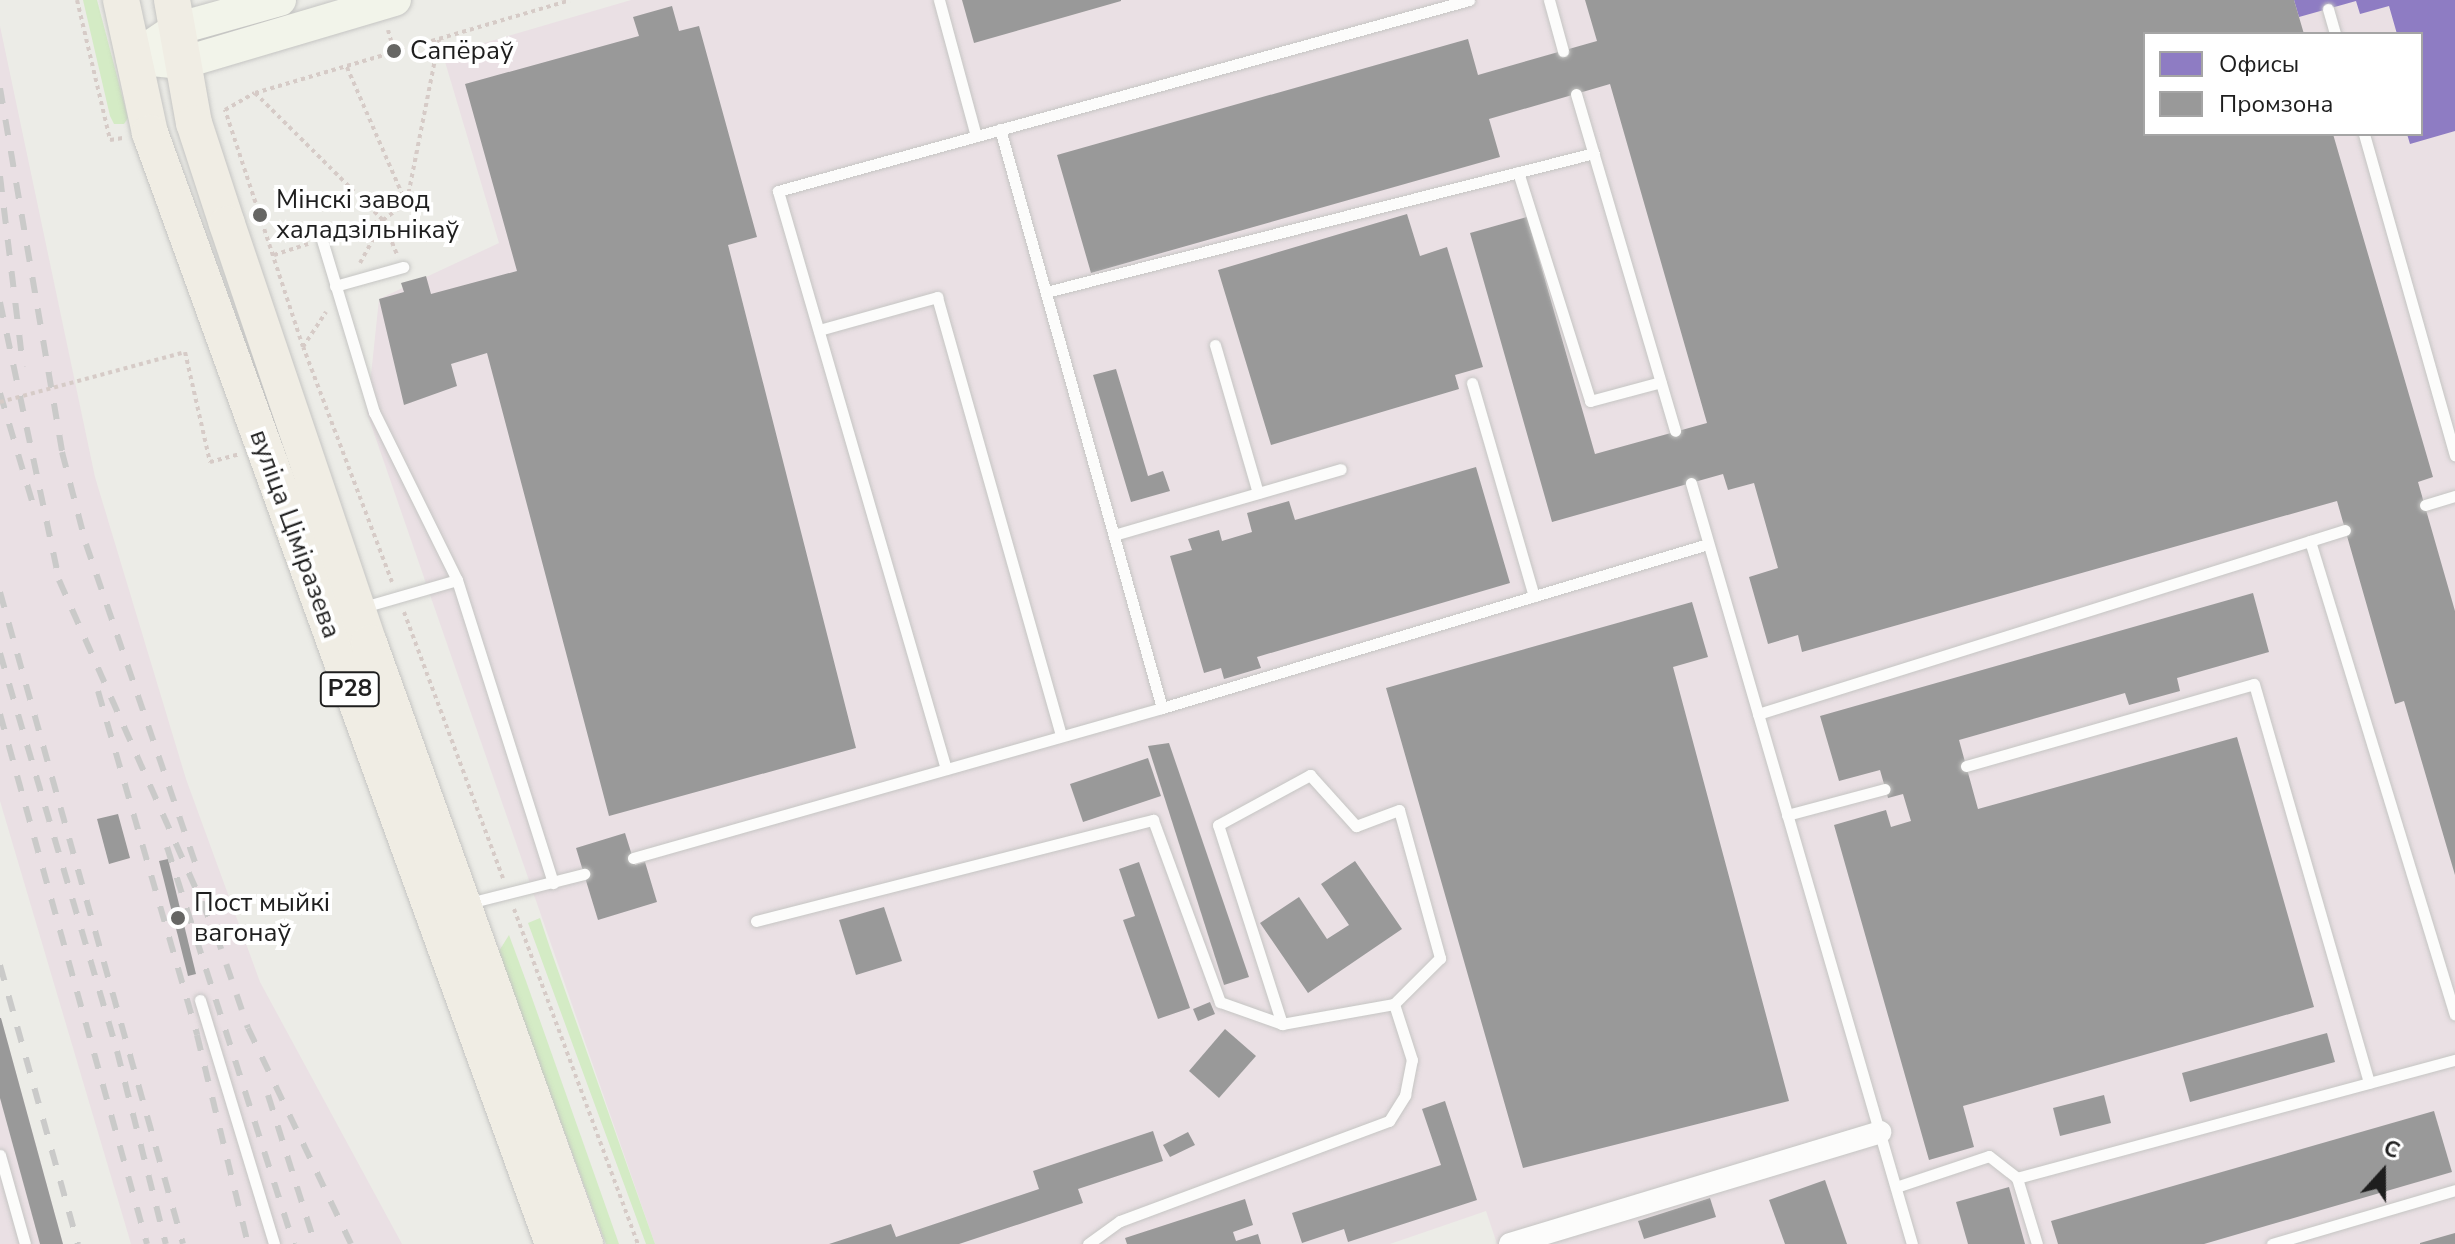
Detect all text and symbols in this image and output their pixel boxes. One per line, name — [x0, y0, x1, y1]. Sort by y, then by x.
legend — [2143, 32, 2423, 136]
place label: Сапёраў — [410, 35, 514, 67]
marker: Сапёраў — [385, 42, 403, 60]
text: Офисы — [2219, 48, 2299, 80]
text: Промзона — [2219, 88, 2333, 120]
place label: Мінскі завод халадзільнікаў — [276, 184, 459, 246]
marker: Мінскі завод халадзільнікаў — [251, 206, 269, 224]
street label: вуліца Ціміразева — [243, 426, 347, 642]
road number: Р28 — [318, 669, 382, 709]
place label: Пост мыйкі вагонаў — [194, 887, 330, 948]
marker: Пост мыйкі вагонаў — [169, 909, 187, 927]
north arrow — [2343, 1132, 2423, 1212]
text: С — [2379, 1133, 2404, 1166]

